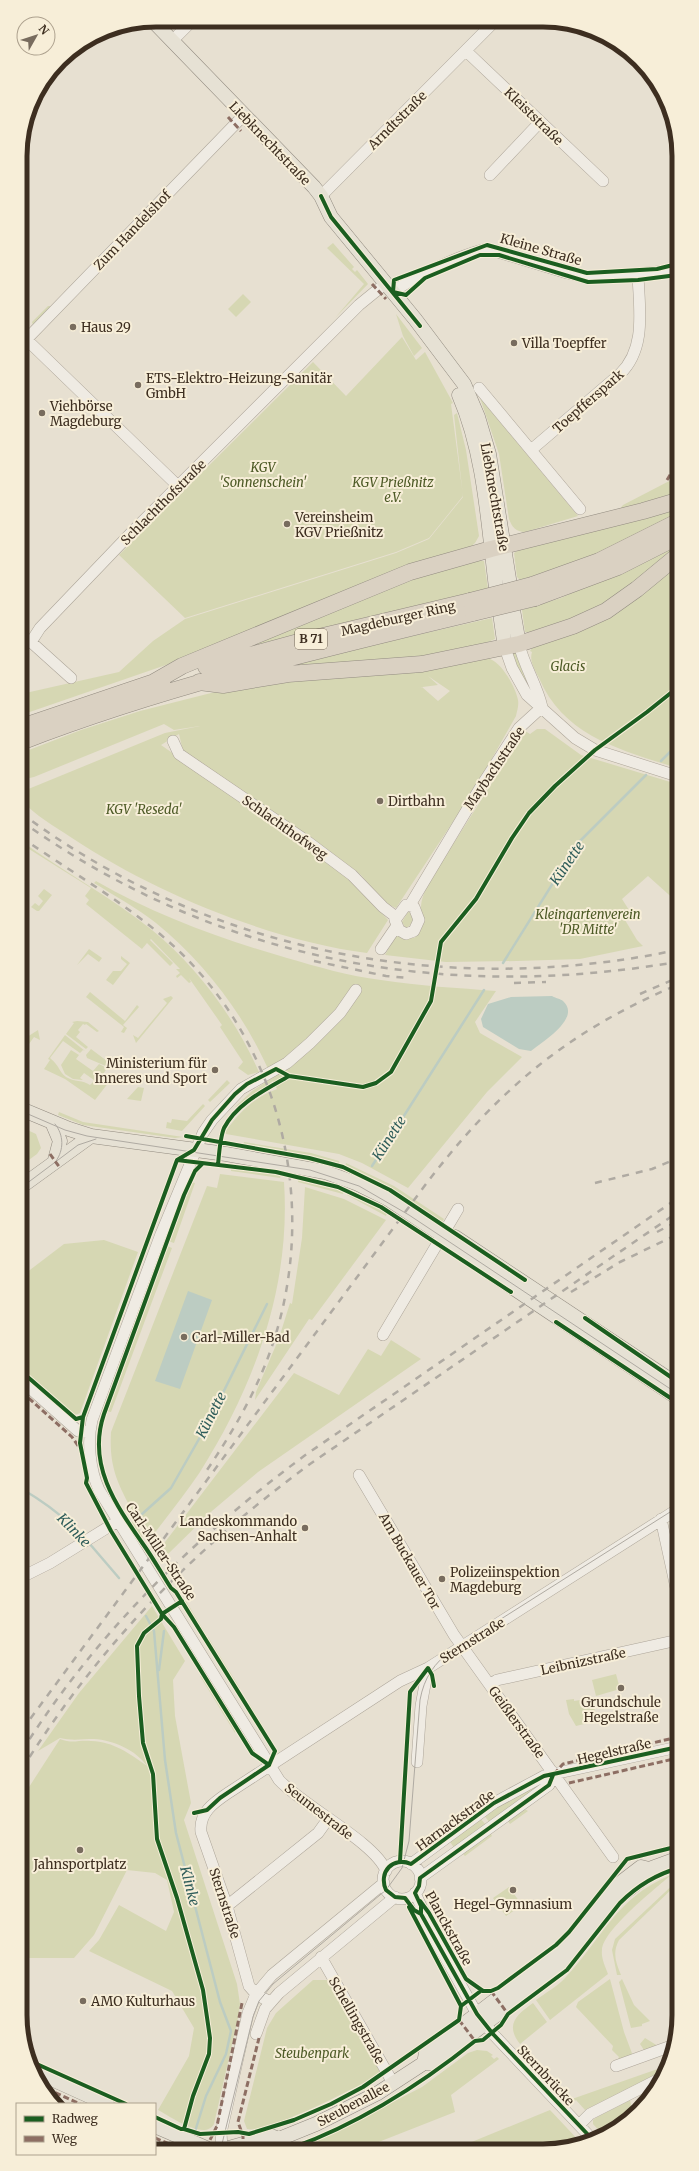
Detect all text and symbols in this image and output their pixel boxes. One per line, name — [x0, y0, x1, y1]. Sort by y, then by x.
north arrow — [16, 16, 56, 56]
text: N — [36, 22, 52, 38]
street label: Kleiststraße — [501, 84, 567, 149]
street label: Arndtstraße — [364, 87, 430, 154]
street label: Liebknechtstraße — [225, 98, 314, 189]
street label: Zum Handelshof — [90, 186, 175, 274]
street label: Kleine Straße — [498, 230, 584, 269]
place label: Haus 29 — [81, 319, 131, 336]
marker: Haus 29 — [68, 322, 78, 332]
place label: Villa Toepffer — [521, 335, 607, 352]
marker: Villa Toepffer — [509, 338, 519, 348]
street label: Toepfferspark — [549, 365, 628, 437]
place label: ETS-Elektro-Heizung-Sanitär GmbH — [146, 370, 332, 402]
marker: ETS-Elektro-Heizung-Sanitär GmbH — [133, 380, 143, 390]
place label: Viehbörse Magdeburg — [49, 398, 122, 430]
marker: Viehbörse Magdeburg — [37, 408, 47, 418]
street label: Liebknechtstraße — [477, 441, 512, 553]
street label: Schlachthofstraße — [117, 456, 210, 549]
park label: KGV 'Sonnenschein' — [219, 459, 307, 491]
park label: KGV Prießnitz e.V. — [351, 474, 434, 506]
place label: Vereinsheim KGV Prießnitz — [294, 509, 383, 541]
marker: Vereinsheim KGV Prießnitz — [282, 519, 292, 529]
street label: Magdeburger Ring — [339, 597, 457, 640]
road number: B 71 — [295, 629, 327, 649]
park label: Glacis — [551, 658, 586, 675]
street label: Maybachstraße — [460, 723, 529, 813]
street label: Schlachthofweg — [239, 792, 331, 863]
place label: Dirtbahn — [388, 793, 445, 810]
marker: Dirtbahn — [375, 796, 385, 806]
park label: KGV 'Reseda' — [105, 801, 182, 818]
water label: Künette — [545, 837, 588, 889]
park label: Kleingartenverein 'DR Mitte' — [534, 906, 641, 938]
place label: Ministerium für Inneres und Sport — [94, 1055, 207, 1087]
marker: Ministerium für Inneres und Sport — [210, 1065, 220, 1075]
water label: Künette — [367, 1112, 410, 1165]
place label: Carl-Miller-Bad — [192, 1329, 290, 1346]
marker: Carl-Miller-Bad — [179, 1332, 189, 1342]
water label: Künette — [191, 1389, 230, 1442]
street label: Carl-Miller-Straße — [122, 1499, 200, 1604]
water label: Klinke — [53, 1508, 95, 1551]
street label: Am Buckauer Tor — [374, 1509, 444, 1613]
place label: Landeskommando Sachsen-Anhalt — [180, 1513, 297, 1545]
marker: Landeskommando Sachsen-Anhalt — [300, 1523, 310, 1533]
place label: Polizeiinspektion Magdeburg — [450, 1564, 560, 1596]
marker: Polizeiinspektion Magdeburg — [437, 1574, 447, 1584]
street label: Sternstraße — [437, 1614, 508, 1667]
street label: Leibnizstraße — [539, 1644, 627, 1679]
street label: Geißlerstraße — [485, 1683, 549, 1762]
marker: Grundschule Hegelstraße — [616, 1683, 626, 1693]
place label: Grundschule Hegelstraße — [581, 1694, 661, 1726]
street label: Hegelstraße — [576, 1735, 653, 1768]
street label: Seumestraße — [281, 1779, 356, 1844]
street label: Harnackstraße — [413, 1786, 498, 1855]
marker: Jahnsportplatz — [75, 1845, 85, 1855]
place label: Jahnsportplatz — [33, 1856, 126, 1873]
water label: Klinke — [176, 1863, 204, 1908]
street label: Sternstraße — [205, 1866, 244, 1941]
marker: Hegel-Gymnasium — [508, 1885, 518, 1895]
street label: Planckstraße — [421, 1888, 476, 1968]
place label: Hegel-Gymnasium — [454, 1896, 572, 1913]
street label: Schellingstraße — [325, 1974, 388, 2067]
place label: AMO Kulturhaus — [90, 1993, 195, 2010]
marker: AMO Kulturhaus — [78, 1996, 88, 2006]
street label: Sternbrücke — [513, 2042, 578, 2109]
park label: Steubenpark — [275, 2045, 349, 2062]
street label: Steubenallee — [314, 2078, 393, 2131]
legend — [16, 2103, 156, 2155]
text: Radweg — [52, 2111, 98, 2126]
text: Weg — [51, 2131, 78, 2146]

